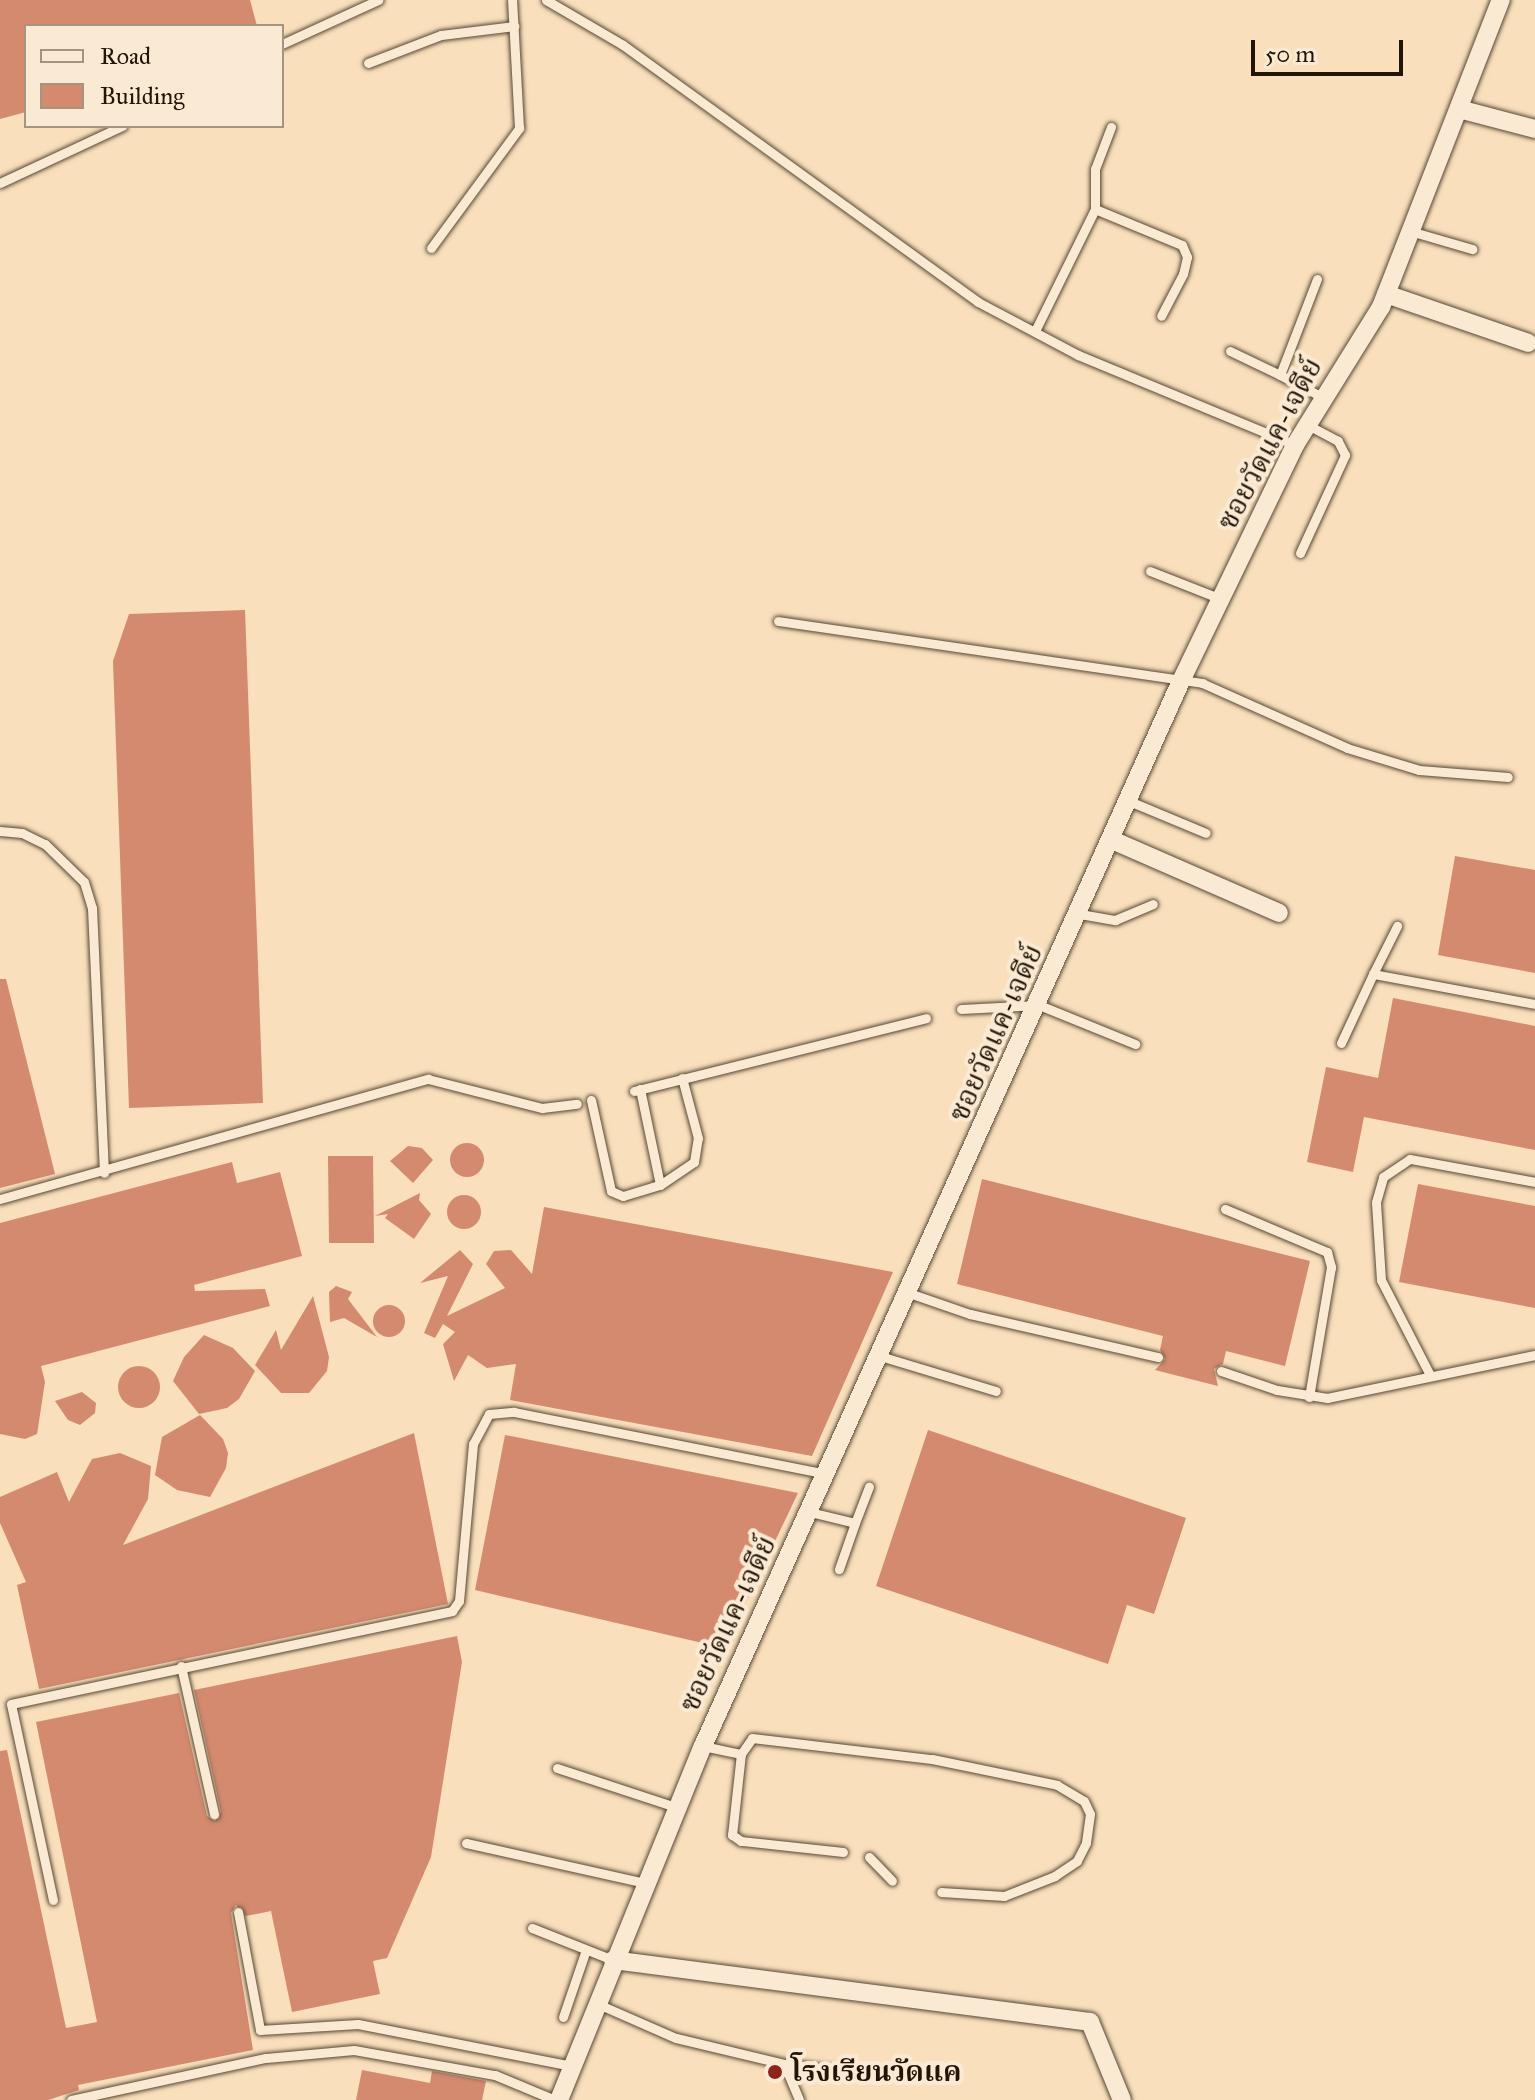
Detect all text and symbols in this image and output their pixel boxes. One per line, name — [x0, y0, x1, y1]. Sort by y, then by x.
legend — [24, 24, 284, 128]
scale bar — [1255, 24, 1407, 74]
text: 50 m — [1265, 39, 1315, 69]
text: Road — [100, 41, 151, 71]
text: Building — [100, 81, 185, 111]
street label: ซอยวัดแค-เจดีย์ — [1211, 352, 1329, 536]
street label: ซอยวัดแค-เจดีย์ — [942, 939, 1050, 1127]
street label: ซอยวัดแค-เจดีย์ — [673, 1531, 783, 1717]
place label: โรงเรียนวัดแค — [791, 2055, 962, 2089]
marker: โรงเรียนวัดแค — [766, 2063, 784, 2081]

